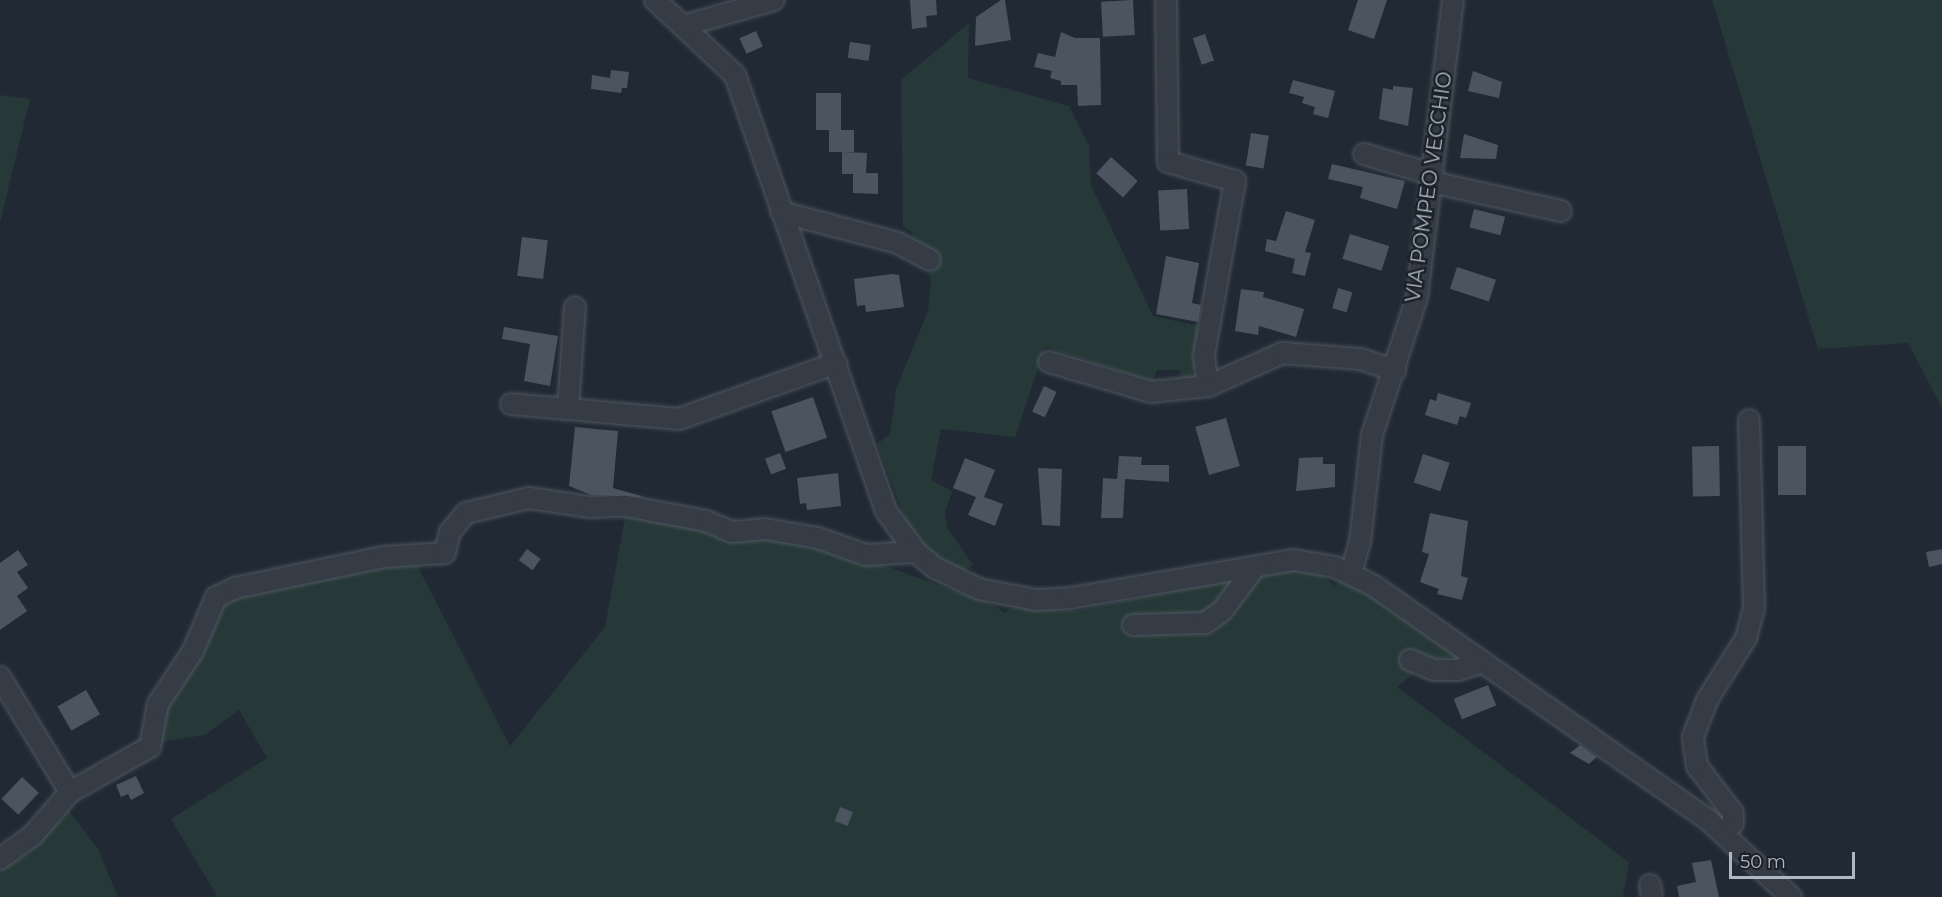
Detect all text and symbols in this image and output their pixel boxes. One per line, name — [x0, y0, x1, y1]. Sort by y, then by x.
street label: VIA POMPEO VECCHIO — [1401, 70, 1457, 304]
scale bar — [1732, 840, 1858, 878]
text: 50 m — [1740, 851, 1786, 873]

